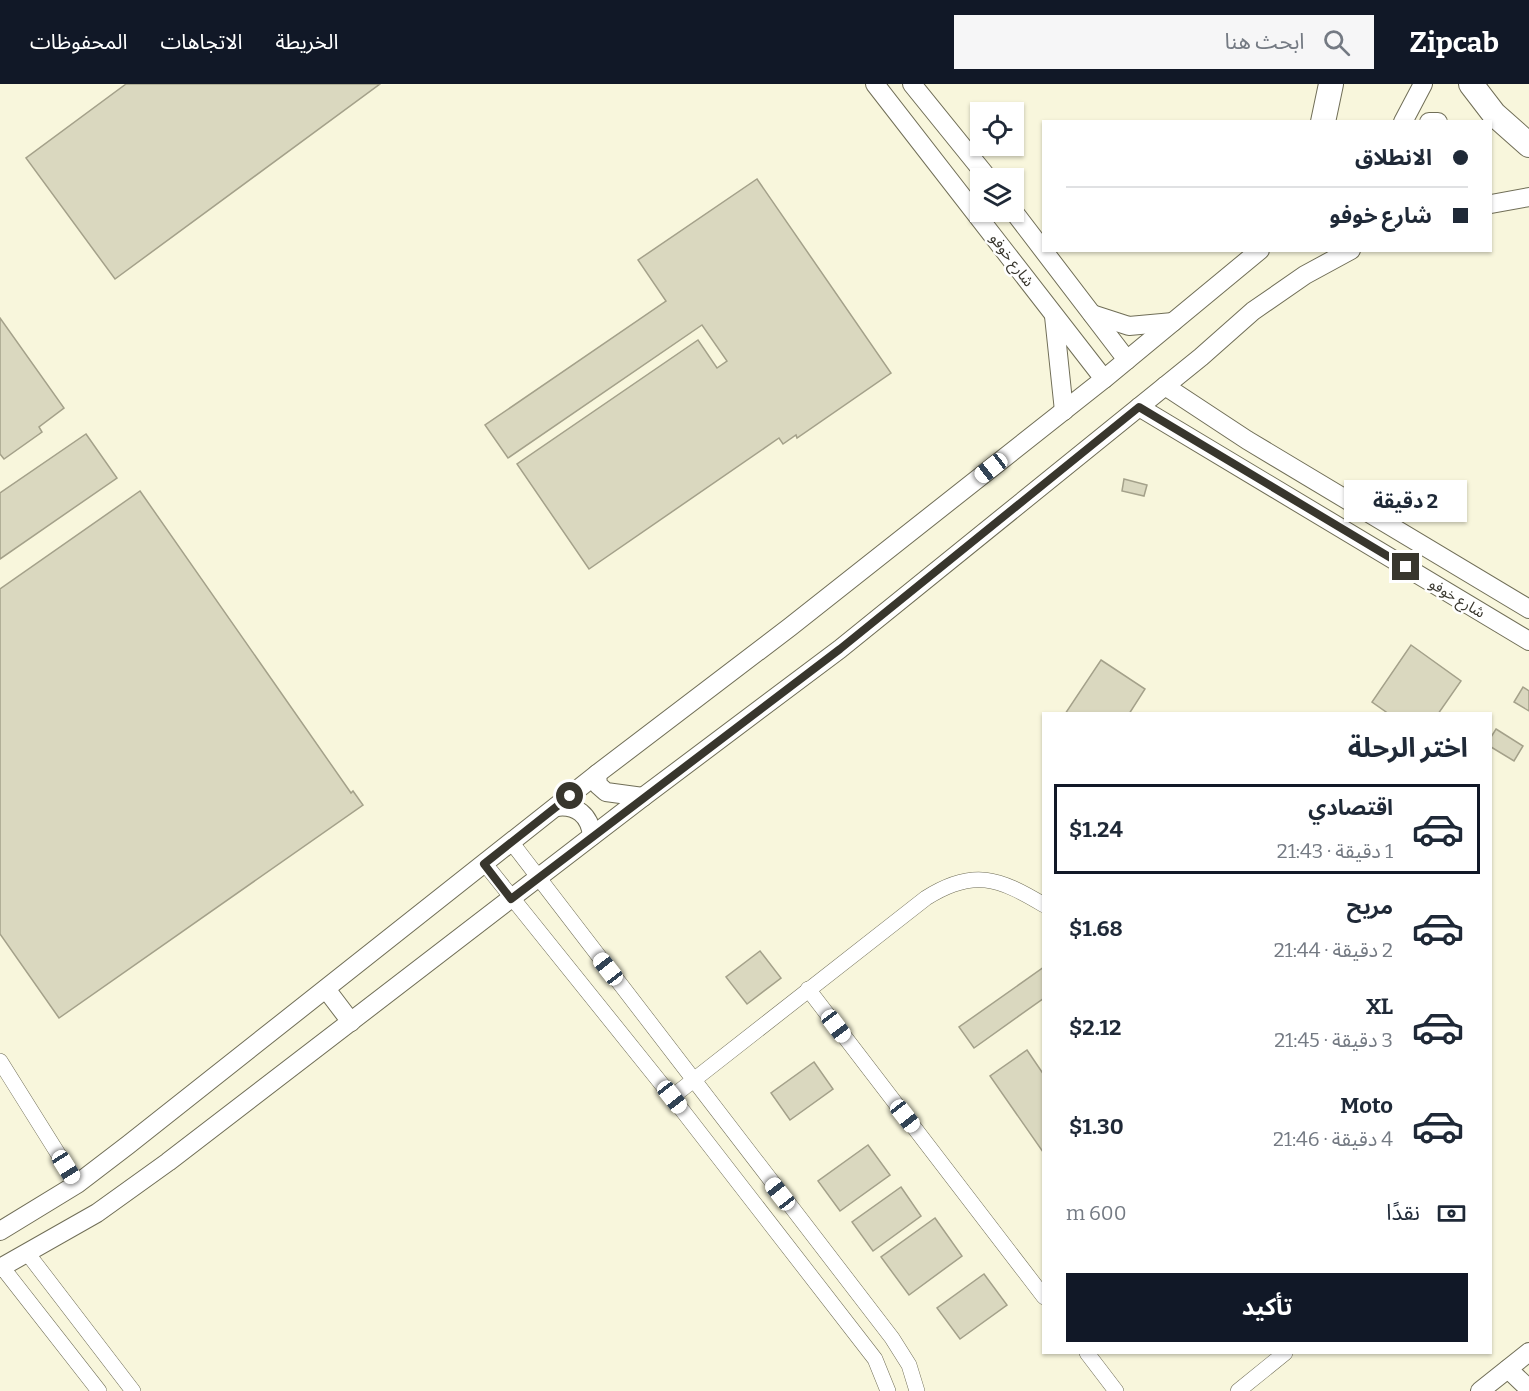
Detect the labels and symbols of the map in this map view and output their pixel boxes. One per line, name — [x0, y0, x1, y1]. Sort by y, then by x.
street label: شارع خوفو — [984, 230, 1038, 292]
car — [971, 450, 1011, 486]
callout: 2 دقيقة — [1344, 480, 1468, 522]
route end — [1392, 553, 1419, 580]
street label: شارع خوفو — [1424, 574, 1488, 624]
route start — [556, 782, 583, 809]
car — [590, 949, 626, 989]
car — [818, 1006, 854, 1046]
car — [654, 1077, 690, 1117]
car — [887, 1096, 923, 1136]
car — [49, 1147, 83, 1187]
car — [762, 1174, 798, 1214]

